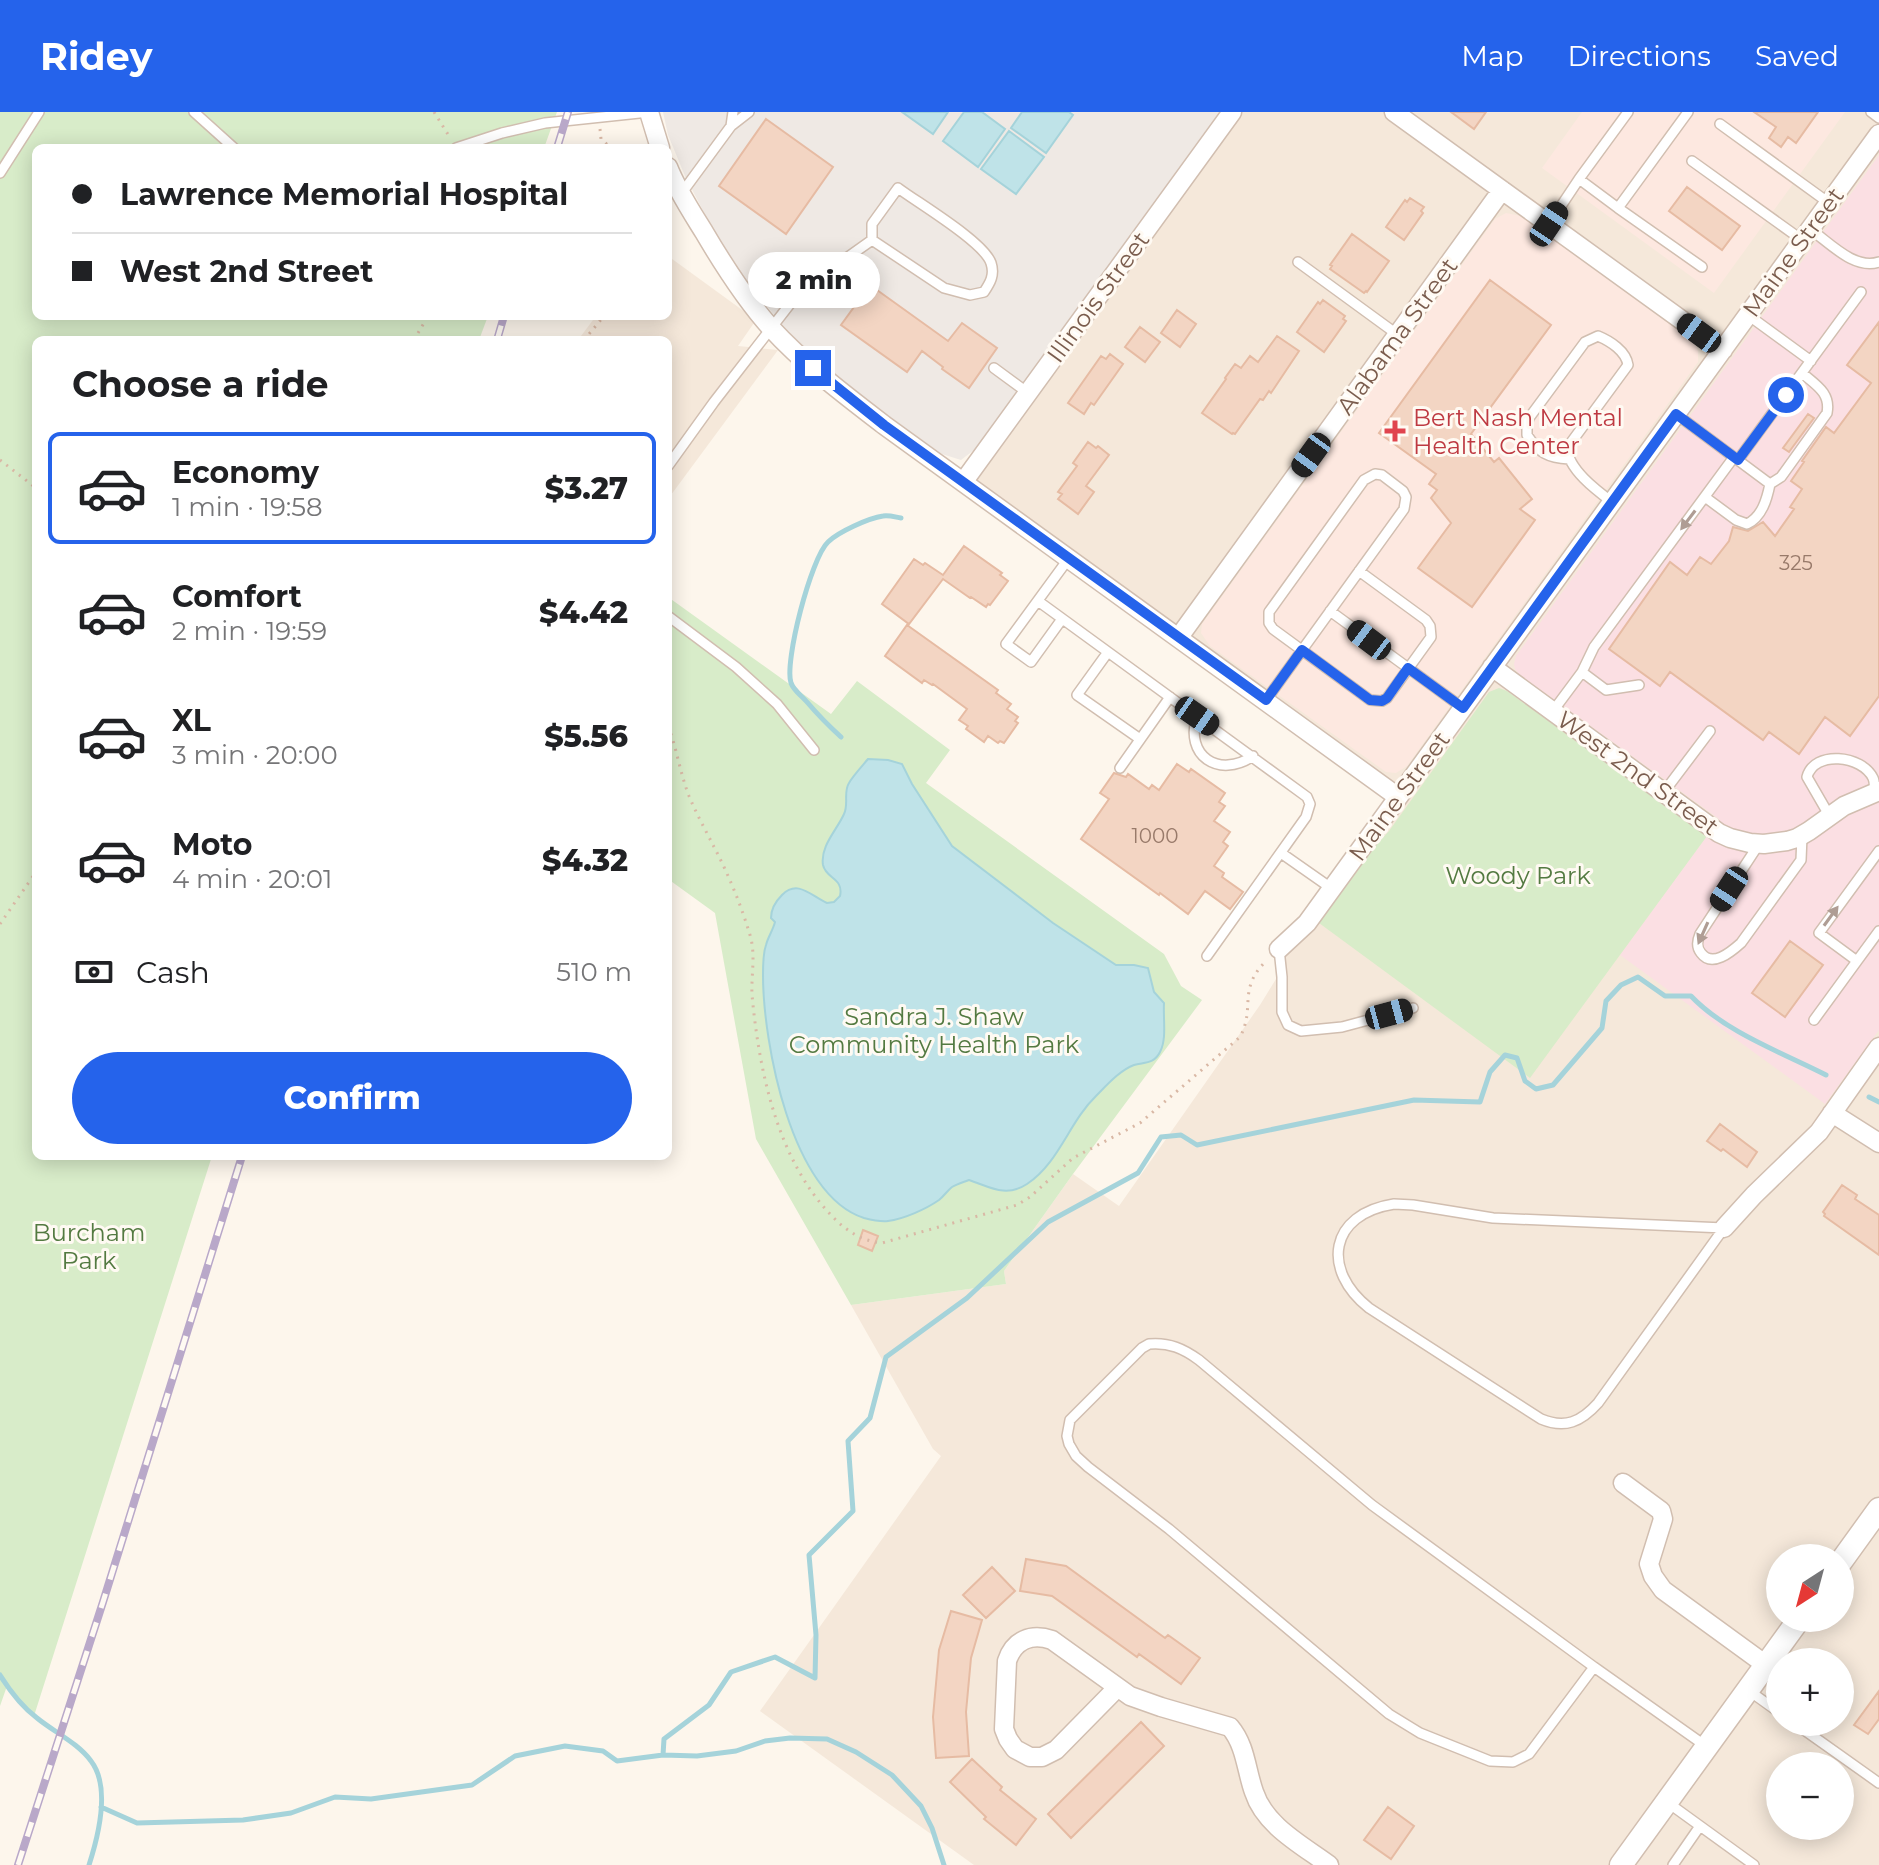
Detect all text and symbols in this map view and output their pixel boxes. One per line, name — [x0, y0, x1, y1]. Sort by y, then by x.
text: Ridey — [40, 33, 152, 80]
text: Map — [1461, 39, 1523, 73]
text: Directions — [1567, 39, 1711, 73]
text: Saved — [1755, 39, 1839, 73]
text: Lawrence Memorial Hospital — [120, 176, 568, 213]
street label: Maine Street — [1736, 181, 1850, 322]
car — [1526, 197, 1572, 251]
street label: Illinois Street — [1041, 226, 1155, 368]
callout: 2 min — [747, 252, 879, 308]
street label: Alabama Street — [1330, 252, 1464, 420]
text: West 2nd Street — [120, 253, 373, 290]
text: 2 min — [776, 264, 852, 296]
car — [1673, 309, 1725, 357]
route end — [795, 350, 831, 386]
text: Choose a ride — [72, 362, 329, 406]
route start — [1768, 377, 1804, 413]
place label: Bert Nash Mental Health Center — [1413, 403, 1623, 460]
marker: Bert Nash Mental Health Center — [1384, 420, 1406, 442]
car — [1287, 429, 1335, 481]
icon: car — [76, 452, 148, 524]
text: Economy — [172, 454, 319, 491]
text: $3.27 — [545, 470, 628, 507]
text: 1 min · 19:58 — [172, 491, 323, 523]
one-way arrow — [1680, 510, 1696, 530]
house number: 325 — [1779, 551, 1813, 575]
icon: car — [76, 576, 148, 648]
text: Comfort — [172, 578, 302, 615]
text: $4.42 — [539, 594, 628, 631]
text: 2 min · 19:59 — [172, 615, 327, 647]
car — [1343, 616, 1395, 664]
car — [1170, 692, 1224, 740]
icon: car — [76, 700, 148, 772]
text: XL — [172, 702, 211, 739]
street label: West 2nd Street — [1552, 705, 1725, 841]
text: $5.56 — [544, 718, 628, 755]
street label: Maine Street — [1342, 725, 1456, 866]
text: 3 min · 20:00 — [172, 739, 338, 771]
icon: car — [76, 824, 148, 896]
house number: 1000 — [1132, 824, 1178, 848]
text: Moto — [172, 826, 253, 863]
text: $4.32 — [542, 842, 628, 879]
park label: Woody Park — [1445, 861, 1592, 890]
car — [1706, 862, 1752, 916]
text: 4 min · 20:01 — [172, 863, 332, 895]
one-way arrow — [1823, 906, 1839, 926]
one-way arrow — [1697, 921, 1710, 945]
icon: cash — [72, 950, 116, 994]
text: Cash — [136, 954, 210, 991]
text: 510 m — [556, 956, 632, 988]
car — [1363, 996, 1415, 1032]
park label: Sandra J. Shaw Community Health Park — [789, 1002, 1080, 1059]
button: Confirm — [72, 1052, 632, 1144]
park label: Burcham Park — [33, 1218, 145, 1275]
north arrow — [1766, 1544, 1854, 1632]
map controls — [1766, 1544, 1854, 1840]
button: + — [1766, 1648, 1854, 1736]
button: − — [1766, 1752, 1854, 1840]

